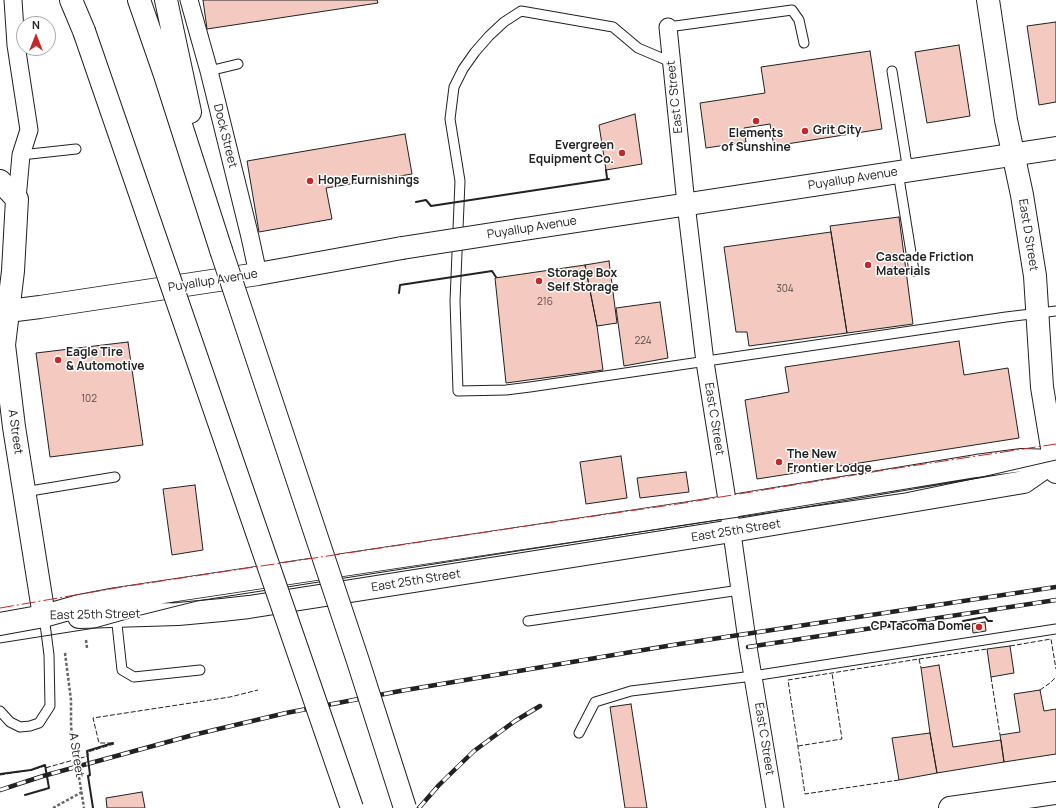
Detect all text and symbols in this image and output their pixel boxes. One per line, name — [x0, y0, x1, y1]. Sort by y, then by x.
north arrow — [16, 16, 56, 56]
text: N — [32, 17, 40, 32]
street label: East C Street — [664, 60, 686, 134]
street label: Dock Street — [210, 103, 240, 169]
marker: Elements of Sunshine — [751, 116, 761, 126]
place label: Grit City — [813, 124, 861, 138]
marker: Grit City — [800, 126, 810, 136]
place label: Elements of Sunshine — [721, 127, 791, 155]
place label: Evergreen Equipment Co. — [529, 139, 614, 167]
marker: Evergreen Equipment Co. — [617, 148, 627, 158]
street label: Puyallup Avenue — [807, 165, 899, 193]
place label: Hope Furnishings — [318, 174, 419, 188]
marker: Hope Furnishings — [305, 176, 315, 186]
street label: East D Street — [1015, 198, 1041, 272]
street label: Puyallup Avenue — [486, 214, 578, 242]
place label: Cascade Friction Materials — [876, 251, 974, 279]
marker: Cascade Friction Materials — [863, 260, 873, 270]
street label: Puyallup Avenue — [167, 267, 259, 295]
place label: Storage Box Self Storage — [547, 267, 619, 295]
marker: Storage Box Self Storage — [534, 276, 544, 286]
house number: 304 — [776, 283, 794, 295]
house number: 216 — [537, 296, 553, 308]
house number: 224 — [634, 335, 652, 347]
place label: Eagle Tire & Automotive — [66, 346, 145, 374]
marker: Eagle Tire & Automotive — [53, 355, 63, 365]
street label: East C Street — [701, 382, 727, 456]
house number: 102 — [81, 393, 97, 405]
street label: A Street — [5, 409, 25, 455]
place label: The New Frontier Lodge — [787, 448, 872, 476]
marker: The New Frontier Lodge — [774, 457, 784, 467]
street label: East 25th Street — [690, 517, 782, 545]
street label: East 25th Street — [370, 567, 462, 595]
street label: East 25th Street — [50, 607, 140, 623]
place label: CP Tacoma Dome — [871, 620, 971, 634]
marker: CP Tacoma Dome — [974, 622, 984, 632]
street label: East C Street — [751, 702, 777, 776]
street label: A Street — [65, 732, 87, 778]

